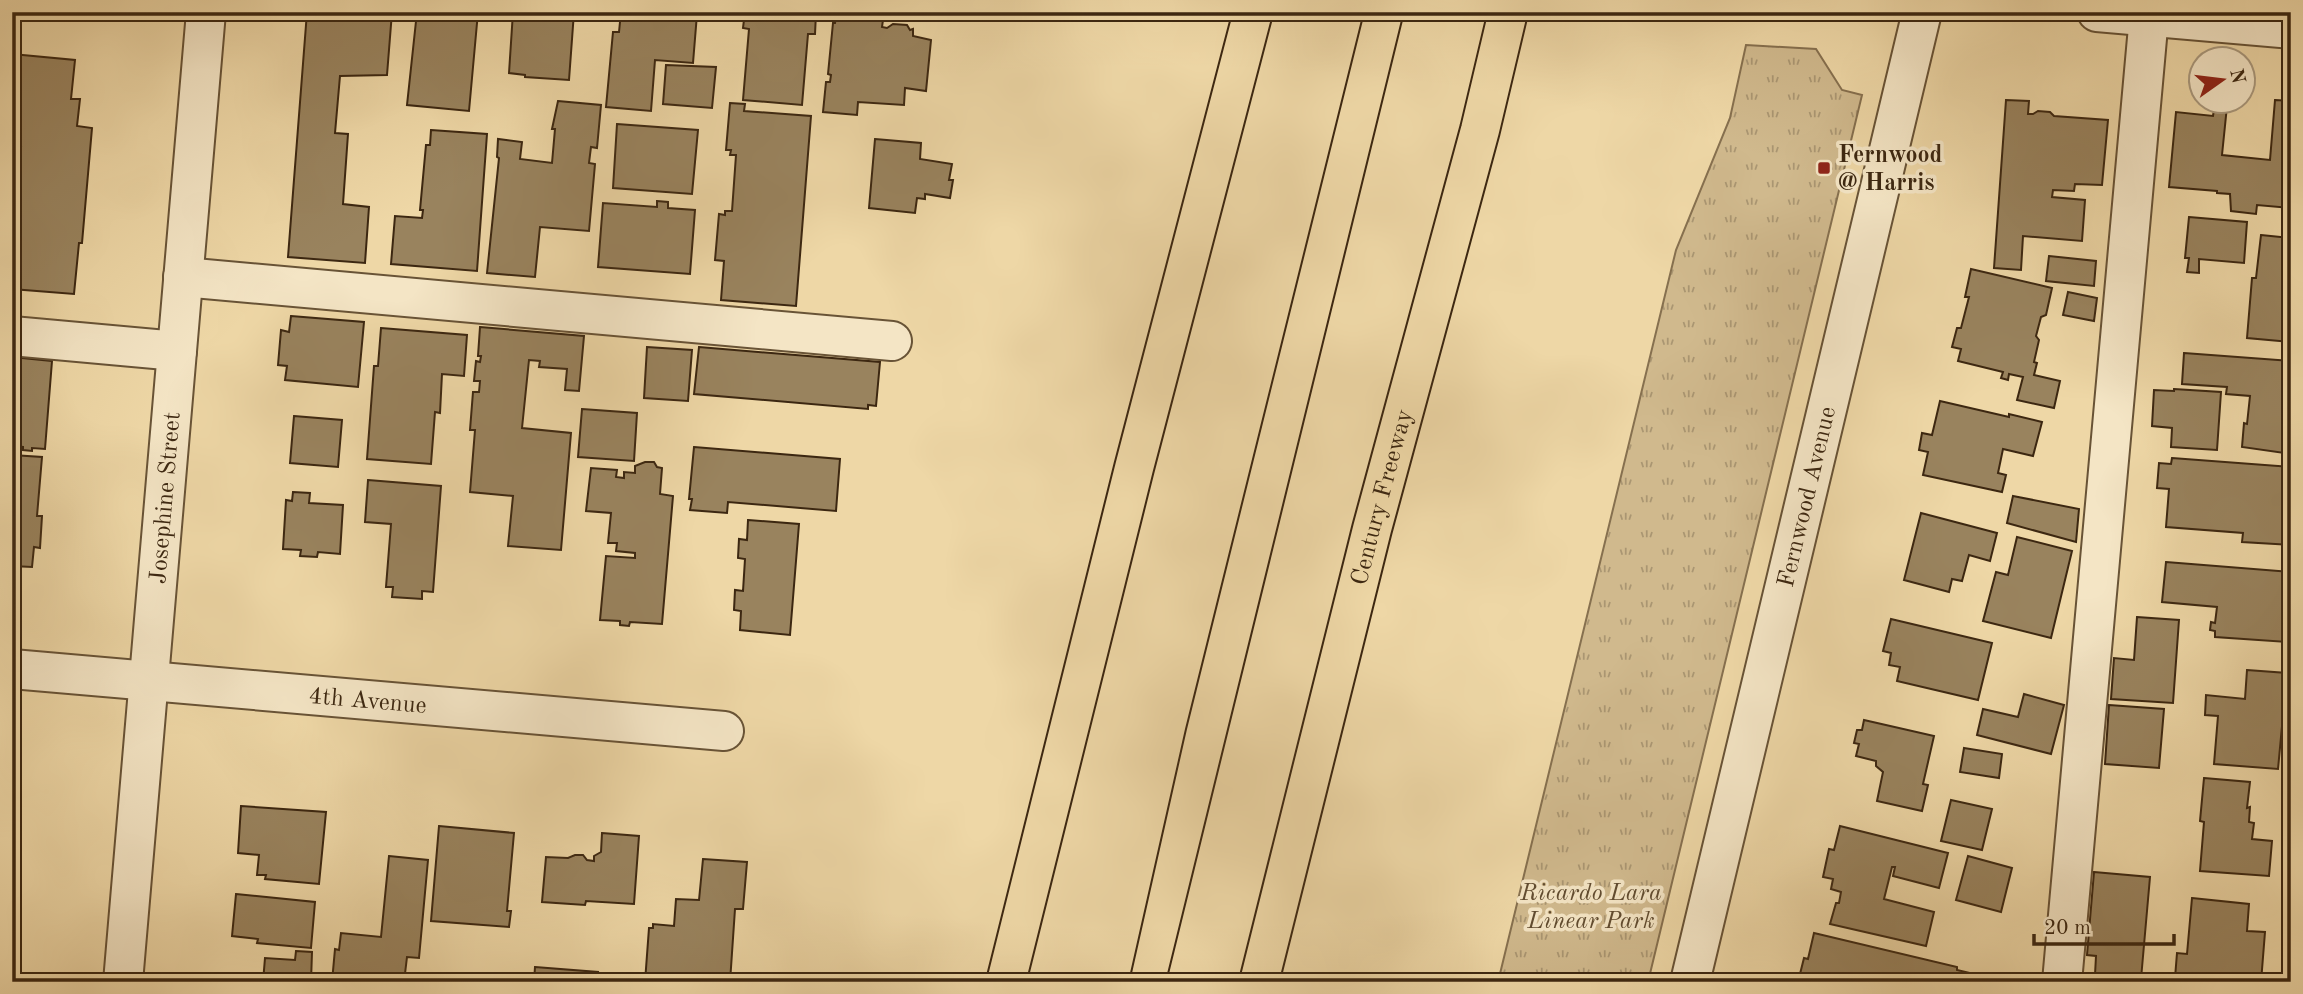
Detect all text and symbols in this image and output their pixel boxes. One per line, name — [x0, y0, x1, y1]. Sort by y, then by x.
north arrow — [2188, 46, 2258, 116]
text: N — [2225, 67, 2247, 86]
place label: Fernwood @ Harris — [1838, 144, 1943, 196]
marker: Fernwood @ Harris — [1816, 160, 1832, 176]
street label: Fernwood Avenue — [1775, 404, 1841, 590]
street label: Century Freeway — [1348, 407, 1418, 588]
street label: Josephine Street — [147, 411, 186, 585]
street label: 4th Avenue — [307, 685, 428, 719]
park label: Ricardo Lara Linear Park — [1519, 882, 1662, 934]
scale bar — [2034, 903, 2174, 947]
text: 20 m — [2044, 918, 2091, 939]

